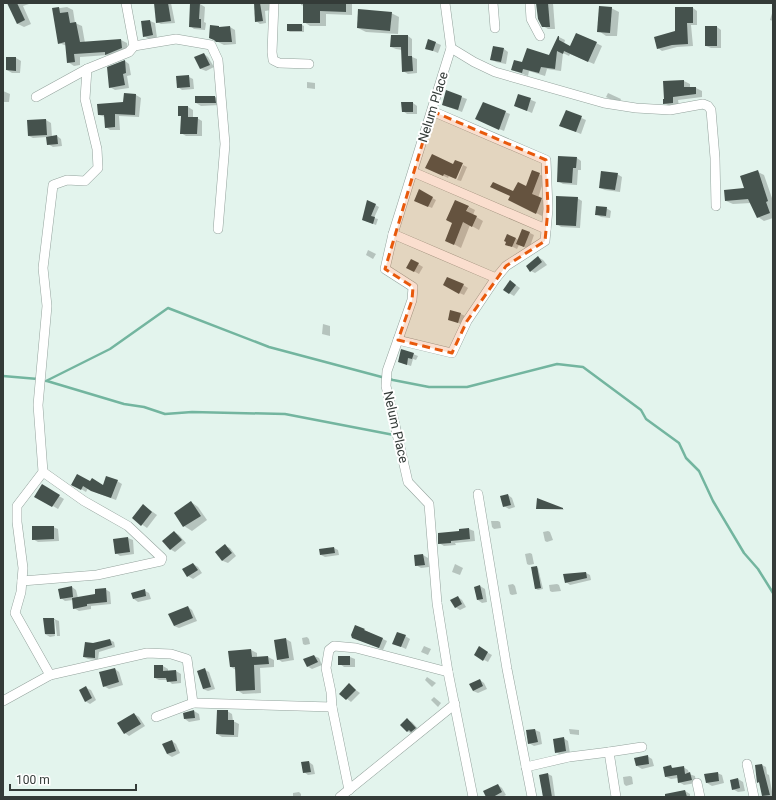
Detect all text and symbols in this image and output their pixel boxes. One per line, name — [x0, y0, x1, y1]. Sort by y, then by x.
street label: Nelum Place — [415, 70, 451, 144]
street label: Nelum Place — [380, 390, 412, 464]
scale bar — [10, 766, 136, 792]
text: 100 m — [16, 773, 50, 787]

